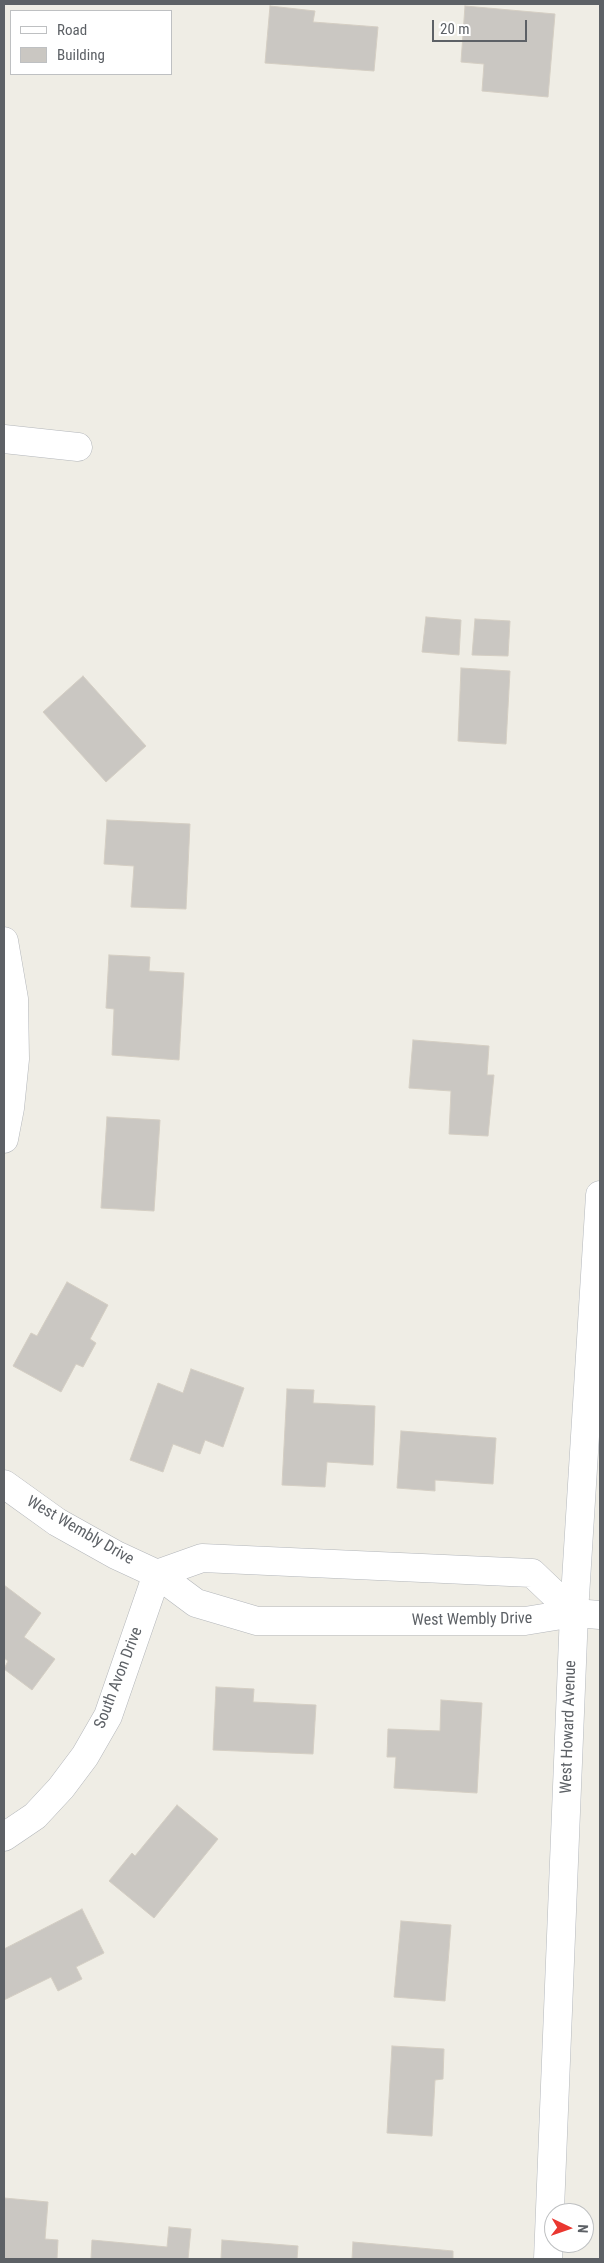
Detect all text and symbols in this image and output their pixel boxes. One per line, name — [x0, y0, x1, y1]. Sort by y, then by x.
legend — [10, 10, 172, 75]
scale bar — [434, 10, 529, 42]
text: 20 m — [440, 20, 470, 38]
text: Road — [57, 21, 87, 39]
text: Building — [57, 46, 105, 64]
street label: West Wembly Drive — [23, 1493, 137, 1569]
street label: West Wembly Drive — [412, 1609, 532, 1631]
street label: South Avon Drive — [91, 1625, 147, 1731]
street label: West Howard Avenue — [557, 1660, 581, 1794]
north arrow — [544, 2203, 594, 2253]
text: N — [575, 2224, 591, 2233]

